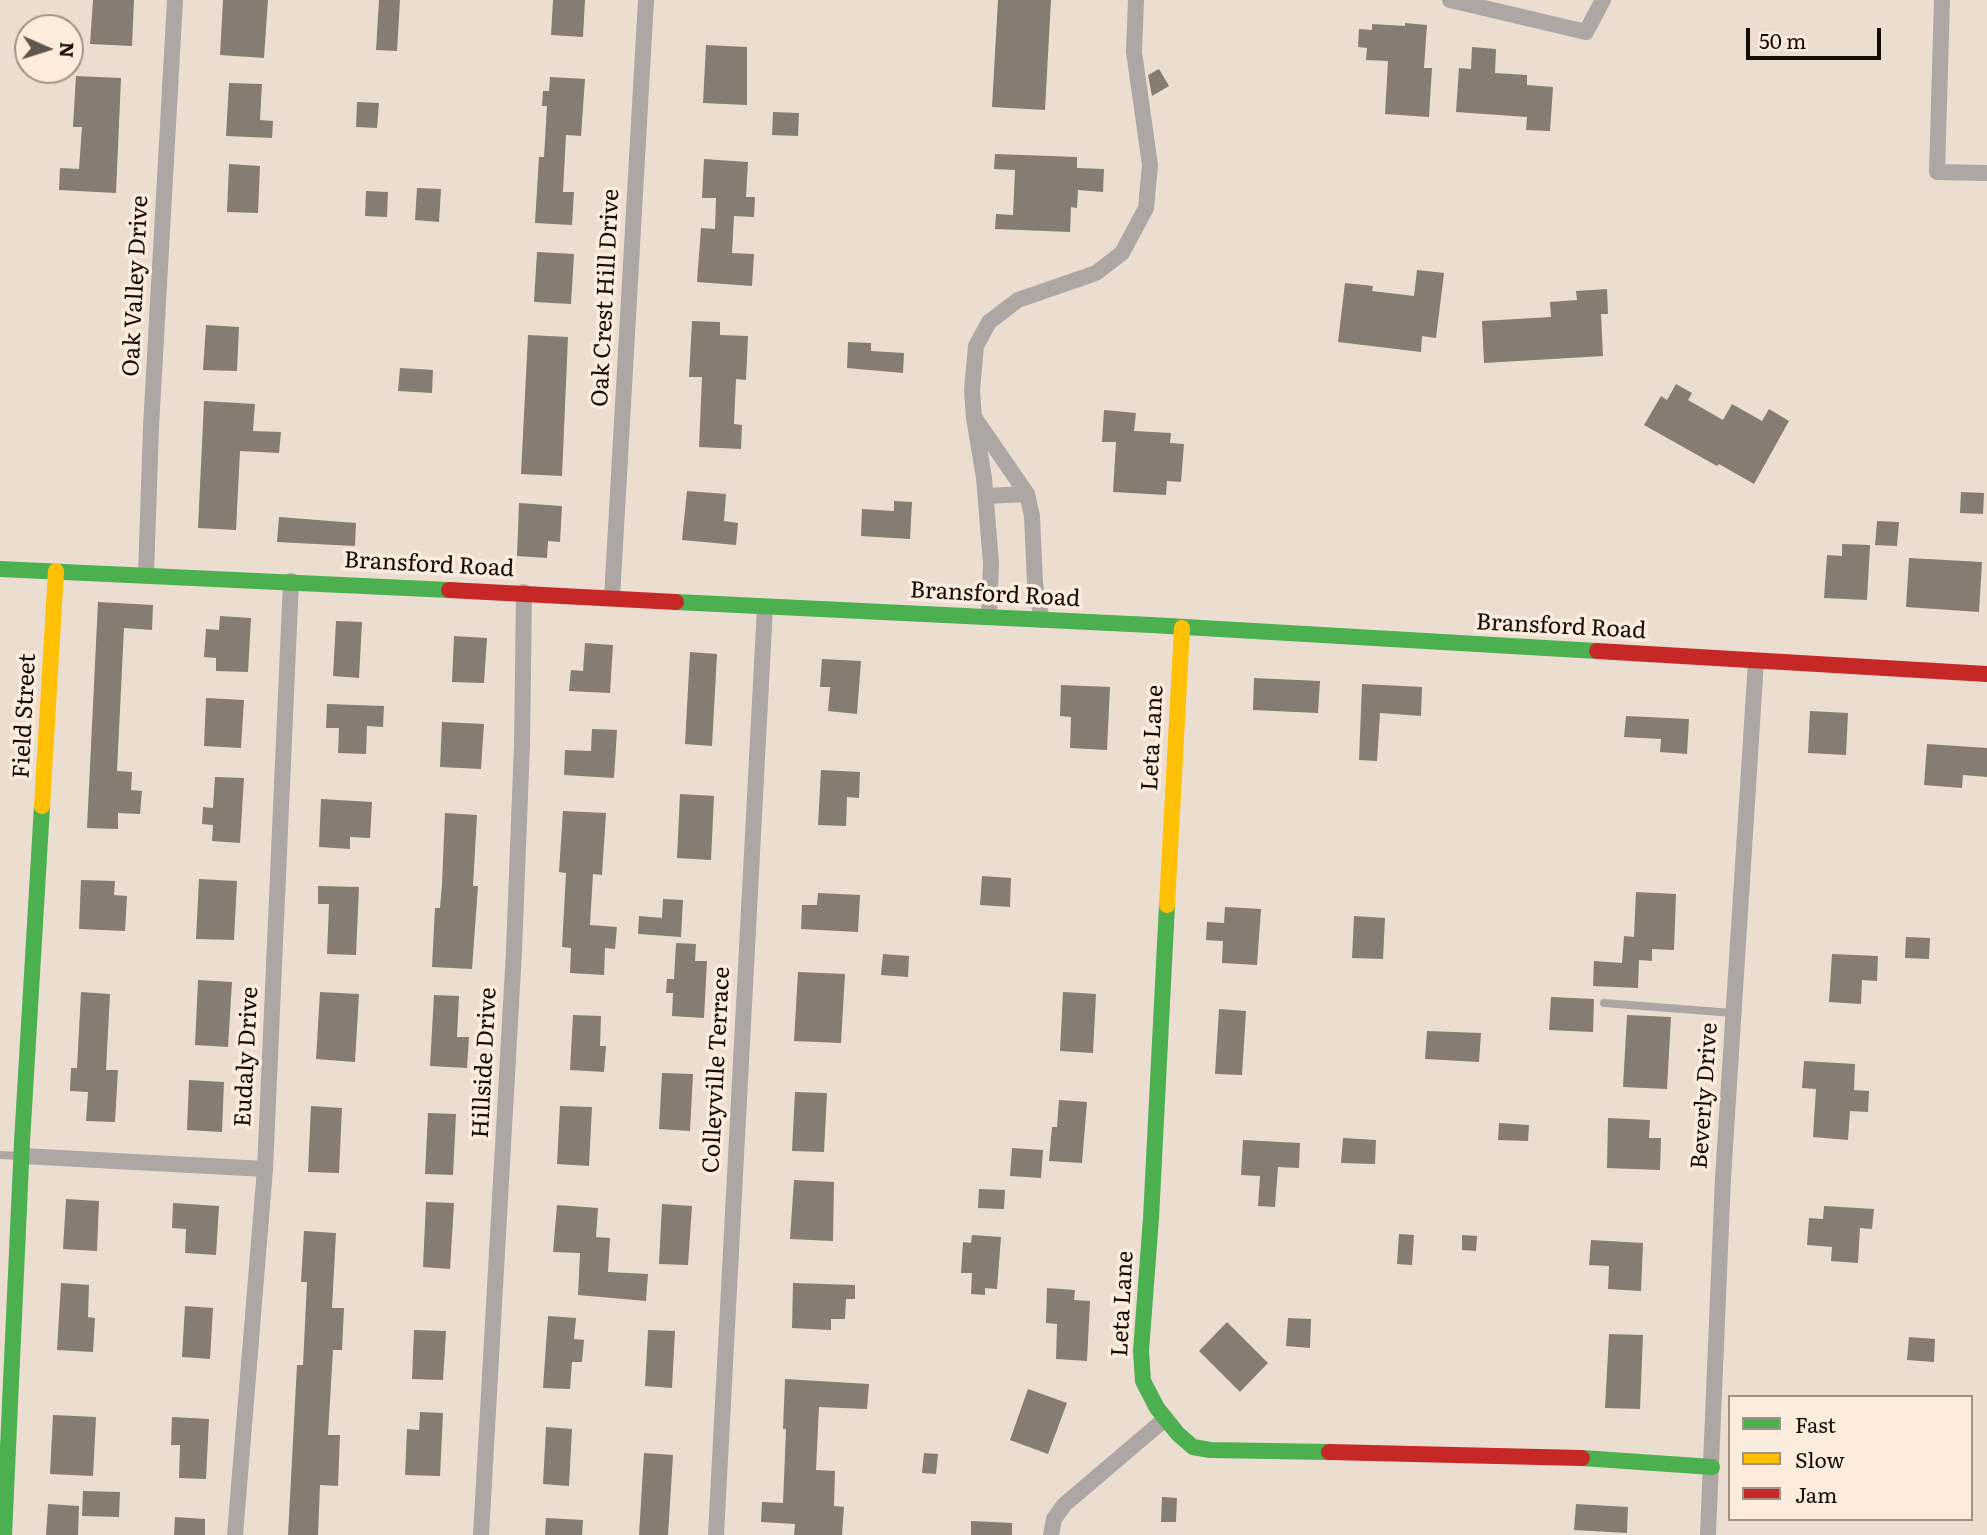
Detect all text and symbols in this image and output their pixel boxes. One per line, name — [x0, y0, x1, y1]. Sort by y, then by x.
north arrow — [14, 14, 84, 84]
scale bar — [1749, 14, 1884, 58]
text: 50 m — [1759, 24, 1806, 55]
text: N — [54, 41, 82, 59]
street label: Oak Crest Hill Drive — [587, 188, 625, 408]
street label: Oak Valley Drive — [117, 195, 155, 377]
street label: Bransford Road — [343, 547, 515, 583]
street label: Bransford Road — [909, 577, 1081, 613]
street label: Bransford Road — [1475, 609, 1647, 645]
street label: Field Street — [8, 653, 42, 779]
street label: Leta Lane — [1136, 684, 1170, 792]
street label: Colleyville Terrace — [698, 966, 736, 1174]
street label: Eudaly Drive — [230, 986, 264, 1128]
street label: Hillside Drive — [467, 987, 503, 1139]
street label: Beverly Drive — [1686, 1022, 1724, 1170]
street label: Leta Lane — [1106, 1250, 1140, 1358]
legend — [1728, 1395, 1973, 1521]
text: Fast — [1795, 1408, 1836, 1439]
text: Slow — [1795, 1443, 1845, 1474]
text: Jam — [1795, 1478, 1837, 1509]

